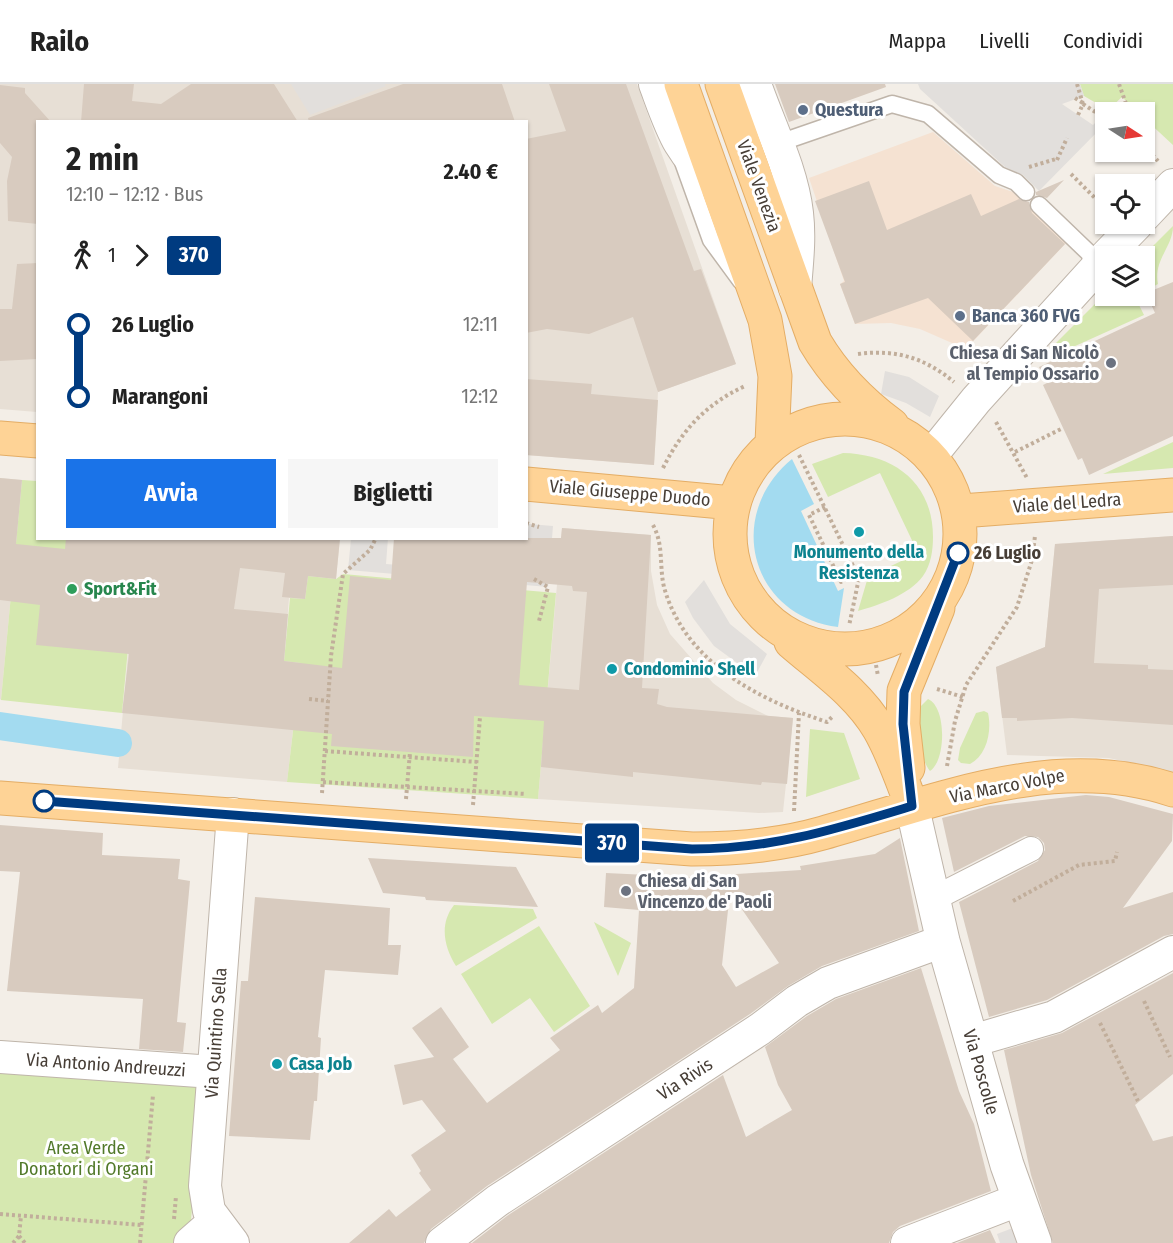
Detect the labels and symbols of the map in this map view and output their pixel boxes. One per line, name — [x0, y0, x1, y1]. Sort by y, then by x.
place label: Questura — [815, 99, 883, 121]
north arrow — [1095, 102, 1155, 162]
marker: Questura — [796, 103, 810, 117]
street label: Viale Venezia — [732, 137, 786, 235]
place label: Banca 360 FVG — [972, 305, 1080, 327]
marker: Banca 360 FVG — [953, 309, 967, 323]
place label: Chiesa di San Nicolò al Tempio Ossario — [949, 342, 1099, 385]
marker: Chiesa di San Nicolò al Tempio Ossario — [1104, 356, 1118, 370]
street label: Viale Giuseppe Duodo — [548, 475, 712, 511]
street label: Viale del Ledra — [1012, 488, 1122, 518]
marker: Monumento della Resistenza — [852, 525, 866, 539]
place label: Monumento della Resistenza — [794, 541, 924, 584]
marker: 26 Luglio — [947, 542, 969, 564]
place label: 26 Luglio — [973, 542, 1041, 564]
place label: Sport&Fit — [84, 578, 157, 600]
marker: Sport&Fit — [65, 582, 79, 596]
place label: Condominio Shell — [624, 658, 755, 680]
marker: Condominio Shell — [605, 662, 619, 676]
street label: Via Marco Volpe — [948, 764, 1066, 808]
unlabelled marker — [33, 790, 55, 812]
line badge: 370 — [578, 824, 646, 862]
place label: Chiesa di San Vincenzo de' Paoli — [637, 870, 772, 913]
marker: Chiesa di San Vincenzo de' Paoli — [619, 884, 633, 898]
street label: Via Quintino Sella — [200, 967, 232, 1099]
street label: Via Poscolle — [958, 1027, 1004, 1117]
street label: Via Antonio Andreuzzi — [25, 1048, 187, 1082]
place label: Casa Job — [289, 1053, 352, 1075]
street label: Via Rivis — [653, 1053, 717, 1105]
marker: Casa Job — [270, 1057, 284, 1071]
park label: Area Verde Donatori di Organi — [18, 1137, 154, 1180]

